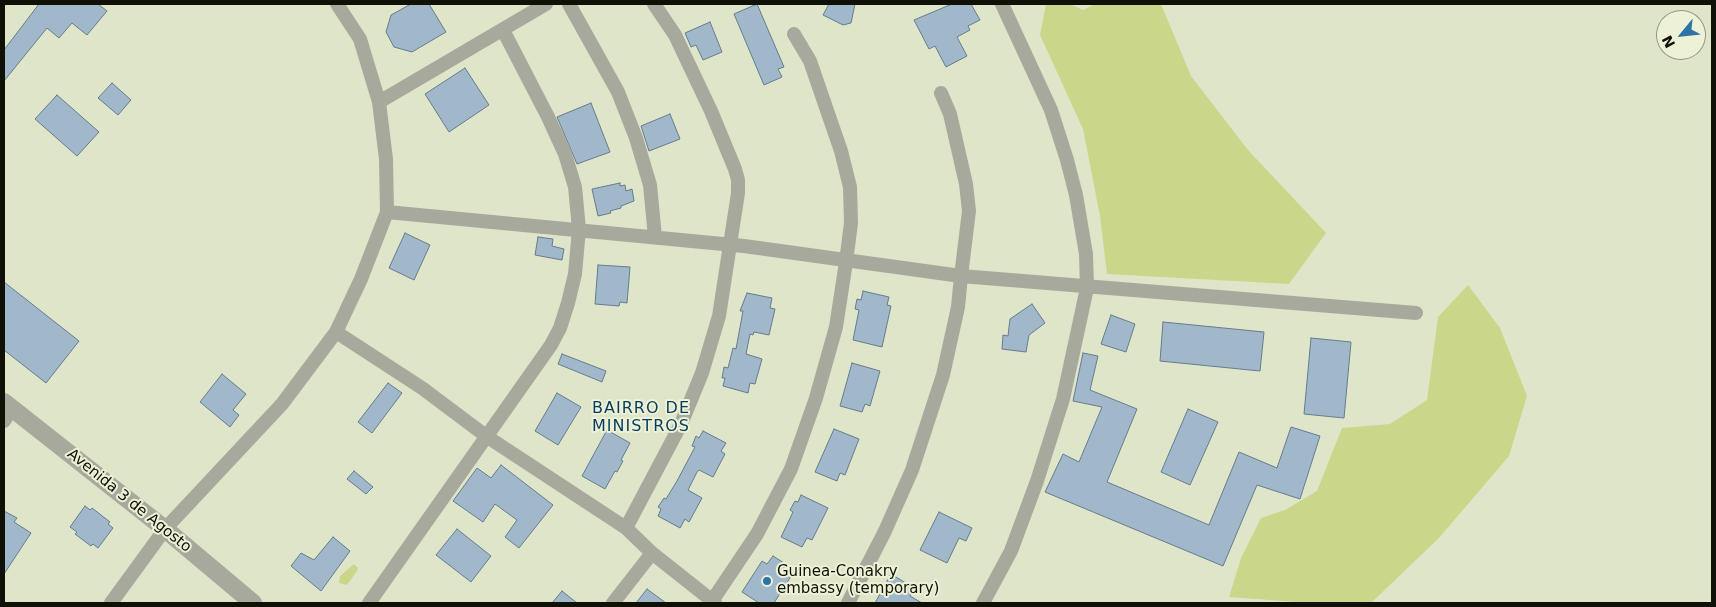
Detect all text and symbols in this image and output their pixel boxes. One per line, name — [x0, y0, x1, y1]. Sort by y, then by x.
north arrow — [1656, 10, 1706, 60]
text: N — [1659, 33, 1678, 51]
district label: BAIRRO DE MINISTROS — [591, 399, 691, 437]
street label: Avenida 3 de Agosto — [63, 445, 195, 557]
place label: Guinea-Conakry embassy (temporary) — [777, 563, 939, 598]
marker: Guinea-Conakry embassy (temporary) — [761, 575, 773, 587]

